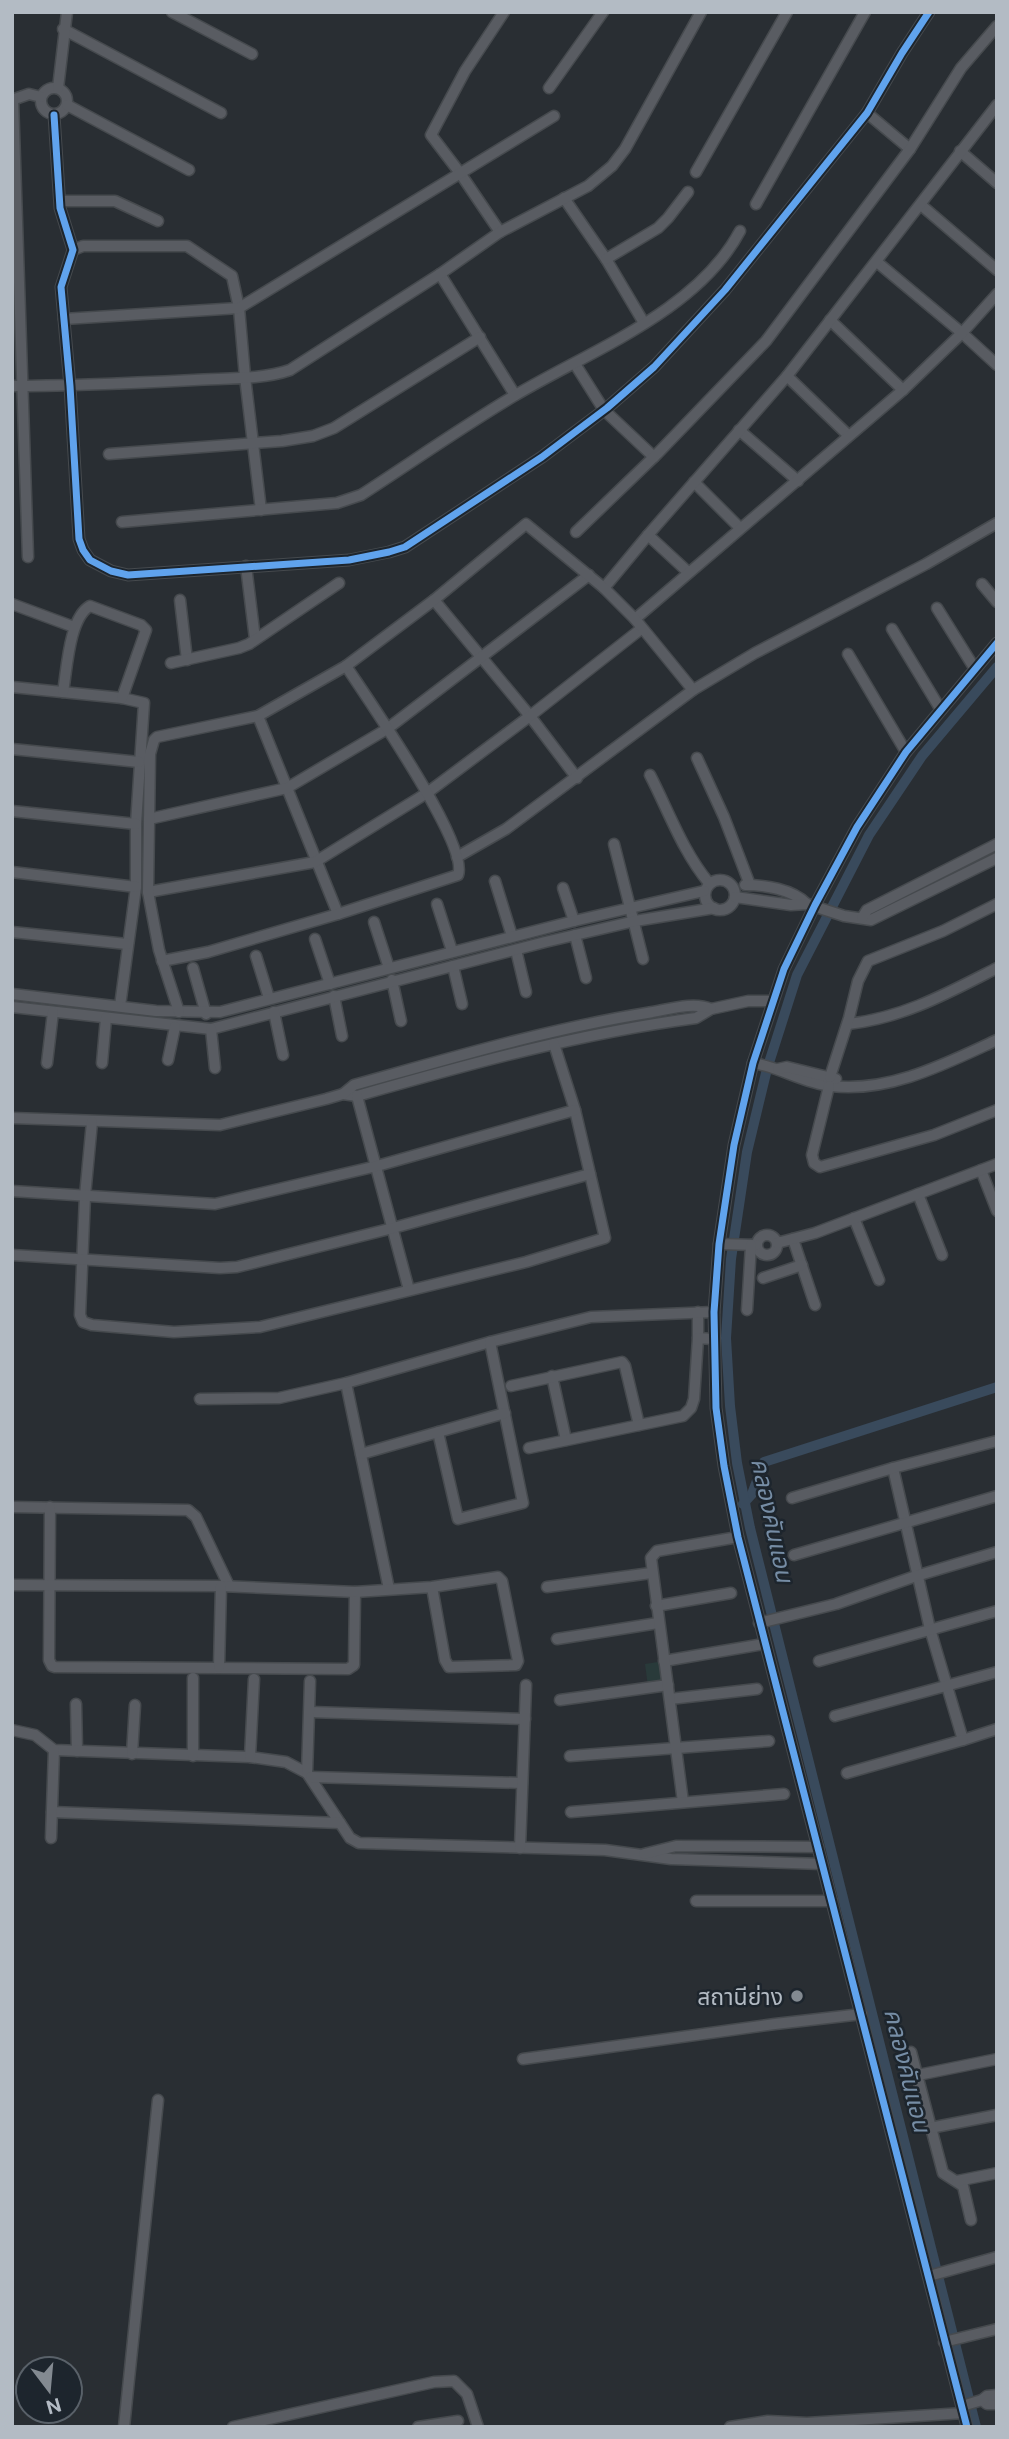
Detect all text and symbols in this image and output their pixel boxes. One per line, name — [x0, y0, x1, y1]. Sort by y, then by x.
water label: คลองคันแอน — [746, 1455, 800, 1586]
place label: สถานีย่าง — [697, 1983, 783, 2010]
marker: สถานีย่าง — [789, 1988, 805, 2004]
water label: คลองคันแอน — [879, 2005, 937, 2136]
north arrow — [14, 2355, 84, 2425]
text: N — [44, 2394, 64, 2419]

